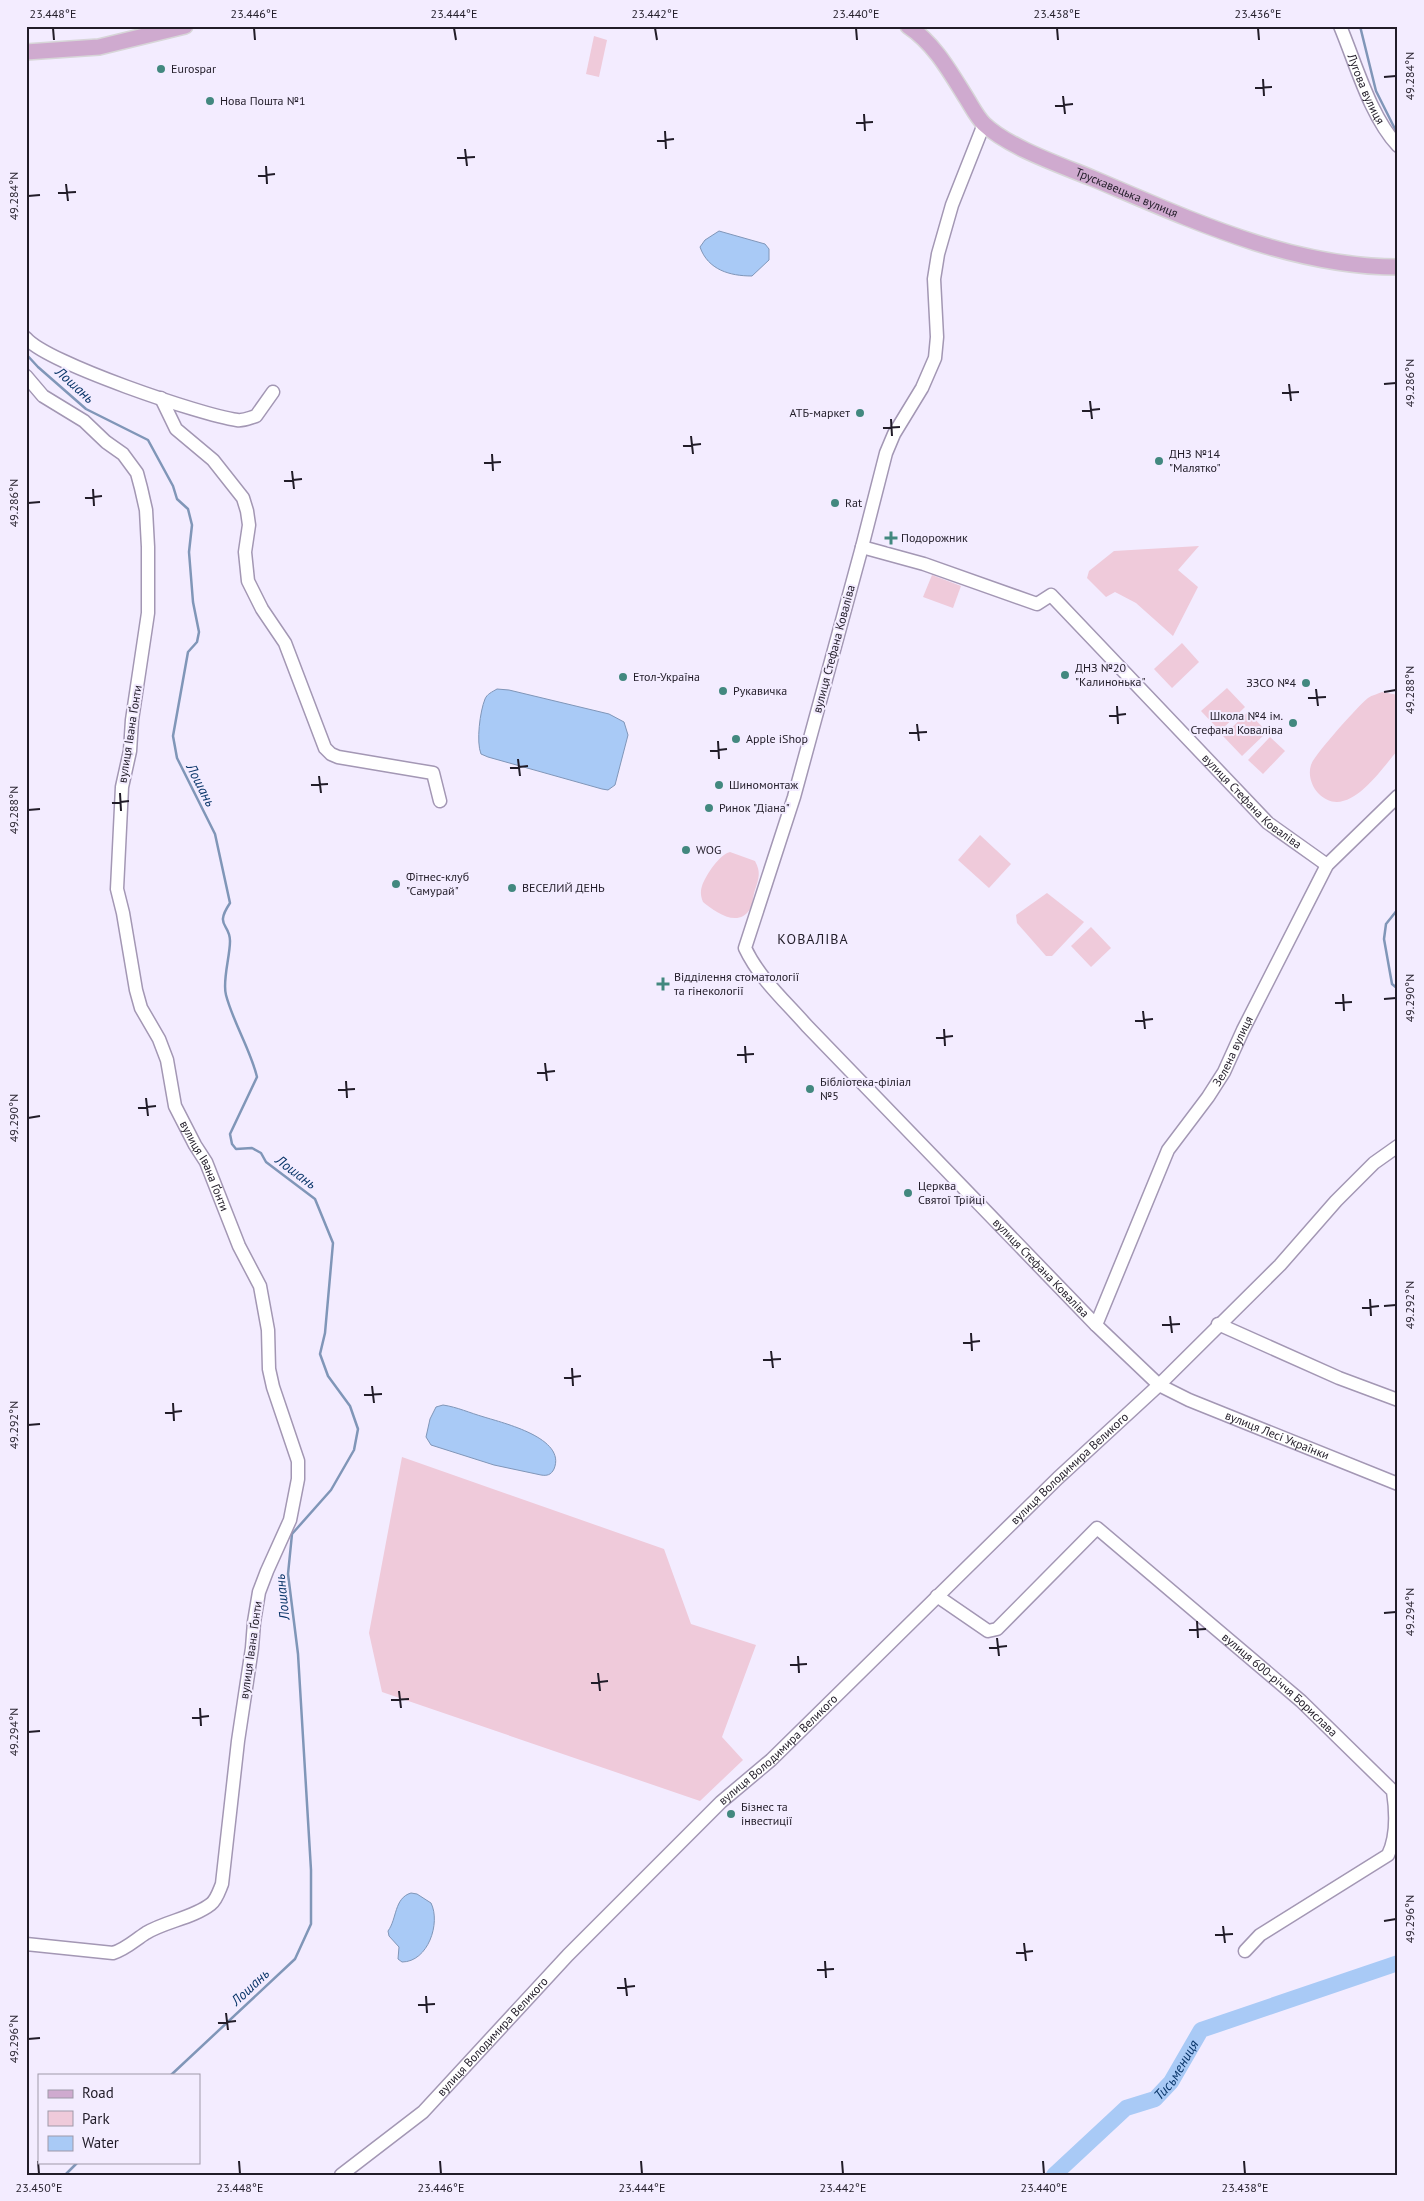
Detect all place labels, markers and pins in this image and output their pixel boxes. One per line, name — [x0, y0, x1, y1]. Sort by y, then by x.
place label: Eurospar — [171, 61, 216, 76]
marker: Eurospar — [155, 63, 167, 75]
place label: Нова Пошта №1 — [220, 93, 306, 108]
marker: Нова Пошта №1 — [204, 95, 216, 107]
place label: АТБ-маркет — [790, 405, 850, 420]
marker: АТБ-маркет — [854, 407, 866, 419]
place label: ДНЗ №14 "Малятко" — [1169, 446, 1221, 475]
marker: ДНЗ №14 "Малятко" — [1153, 455, 1165, 467]
place label: Rat — [845, 495, 862, 510]
marker: Rat — [829, 497, 841, 509]
place label: Подорожник — [901, 530, 968, 545]
marker: Подорожник — [885, 532, 897, 544]
place label: ДНЗ №20 "Калинонька" — [1075, 660, 1146, 689]
place label: Етол-Україна — [633, 669, 700, 684]
marker: ДНЗ №20 "Калинонька" — [1059, 669, 1071, 681]
marker: Етол-Україна — [617, 671, 629, 683]
place label: ЗЗСО №4 — [1246, 675, 1296, 690]
marker: ЗЗСО №4 — [1300, 677, 1312, 689]
place label: Рукавичка — [733, 683, 787, 698]
marker: Рукавичка — [717, 685, 729, 697]
place label: Школа №4 ім. Стефана Коваліва — [1190, 708, 1283, 737]
marker: Школа №4 ім. Стефана Коваліва — [1287, 717, 1299, 729]
place label: Apple iShop — [746, 731, 808, 746]
marker: Apple iShop — [730, 733, 742, 745]
place label: Шиномонтаж — [729, 777, 798, 792]
marker: Шиномонтаж — [713, 779, 725, 791]
place label: Ринок "Діана" — [719, 800, 790, 815]
marker: Ринок "Діана" — [703, 802, 715, 814]
place label: WOG — [696, 842, 721, 857]
marker: WOG — [680, 844, 692, 856]
place label: Фітнес-клуб "Самурай" — [406, 869, 469, 898]
marker: Фітнес-клуб "Самурай" — [390, 878, 402, 890]
place label: ВЕСЕЛИЙ ДЕНЬ — [522, 880, 605, 895]
marker: ВЕСЕЛИЙ ДЕНЬ — [506, 882, 518, 894]
place label: Відділення стоматології та гінекології — [674, 969, 799, 998]
marker: Відділення стоматології та гінекології — [656, 977, 670, 991]
place label: Бібліотека-філіал №5 — [820, 1074, 911, 1103]
marker: Бібліотека-філіал №5 — [804, 1083, 816, 1095]
place label: Церква Святої Трійці — [918, 1178, 985, 1207]
marker: Церква Святої Трійці — [902, 1187, 914, 1199]
place label: Бізнес та інвестиції — [741, 1799, 792, 1828]
marker: Бізнес та інвестиції — [725, 1808, 737, 1820]

